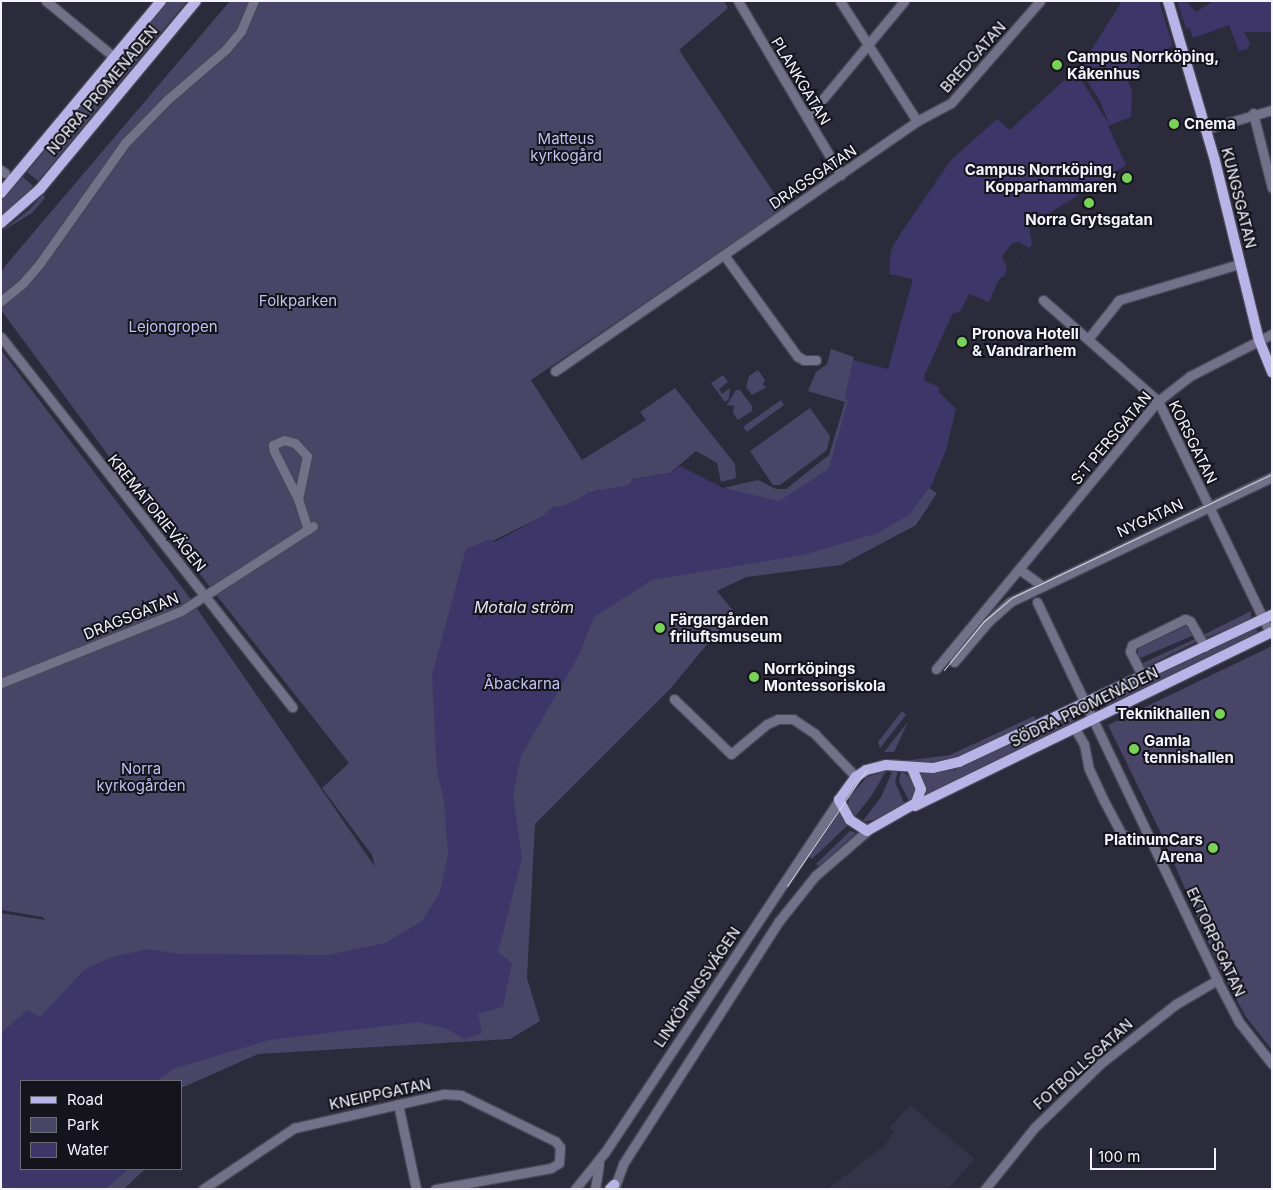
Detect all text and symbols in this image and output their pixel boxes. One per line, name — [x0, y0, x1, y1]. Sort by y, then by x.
street label: BREDGATAN — [936, 18, 1010, 96]
street label: NORRA PROMENADEN — [43, 22, 161, 158]
street label: PLANKGATAN — [768, 34, 834, 128]
place label: Campus Norrköping, Kåkenhus — [1067, 47, 1219, 82]
marker: Campus Norrköping, Kåkenhus — [1051, 59, 1063, 71]
place label: Cnema — [1184, 115, 1236, 133]
marker: Cnema — [1168, 118, 1180, 130]
park label: Matteus kyrkogård — [530, 129, 602, 164]
street label: DRAGSGATAN — [766, 141, 860, 213]
street label: KUNGSGATAN — [1218, 146, 1260, 250]
place label: Campus Norrköping, Kopparhammaren — [965, 160, 1117, 195]
marker: Campus Norrköping, Kopparhammaren — [1121, 172, 1133, 184]
marker: Norra Grytsgatan — [1083, 197, 1095, 209]
place label: Norra Grytsgatan — [1025, 211, 1153, 229]
park label: Folkparken — [259, 292, 337, 310]
park label: Lejongropen — [128, 318, 218, 336]
place label: Pronova Hotell & Vandrarhem — [972, 324, 1079, 359]
marker: Pronova Hotell & Vandrarhem — [956, 336, 968, 348]
street label: S:T PERSGATAN — [1067, 388, 1155, 488]
street label: KORSGATAN — [1165, 397, 1221, 487]
street label: KREMATORIEVÄGEN — [104, 451, 210, 575]
street label: NYGATAN — [1114, 495, 1186, 541]
street label: DRAGSGATAN — [81, 589, 181, 643]
water label: Motala ström — [474, 597, 574, 617]
place label: Färgargården friluftsmuseum — [670, 610, 782, 645]
marker: Färgargården friluftsmuseum — [654, 622, 666, 634]
place label: Norrköpings Montessoriskola — [764, 659, 886, 694]
street label: SÖDRA PROMENADEN — [1007, 663, 1161, 751]
marker: Norrköpings Montessoriskola — [748, 671, 760, 683]
park label: Åbackarna — [484, 675, 560, 693]
place label: Teknikhallen — [1117, 705, 1210, 723]
marker: Teknikhallen — [1214, 708, 1226, 720]
place label: Gamla tennishallen — [1144, 731, 1234, 766]
marker: Gamla tennishallen — [1128, 743, 1140, 755]
park label: Norra kyrkogården — [96, 759, 186, 794]
place label: PlatinumCars Arena — [1104, 830, 1203, 865]
marker: PlatinumCars Arena — [1207, 842, 1219, 854]
street label: EKTORPSGATAN — [1183, 884, 1249, 1000]
street label: LINKÖPINGSVÄGEN — [650, 923, 744, 1051]
street label: FOTBOLLSGATAN — [1030, 1015, 1136, 1113]
street label: KNEIPPGATAN — [327, 1074, 433, 1114]
legend — [20, 1080, 182, 1170]
text: Road — [67, 1090, 103, 1109]
text: Park — [67, 1115, 99, 1134]
scale bar — [1093, 1138, 1219, 1170]
text: Water — [67, 1140, 109, 1159]
text: 100 m — [1098, 1147, 1140, 1166]

